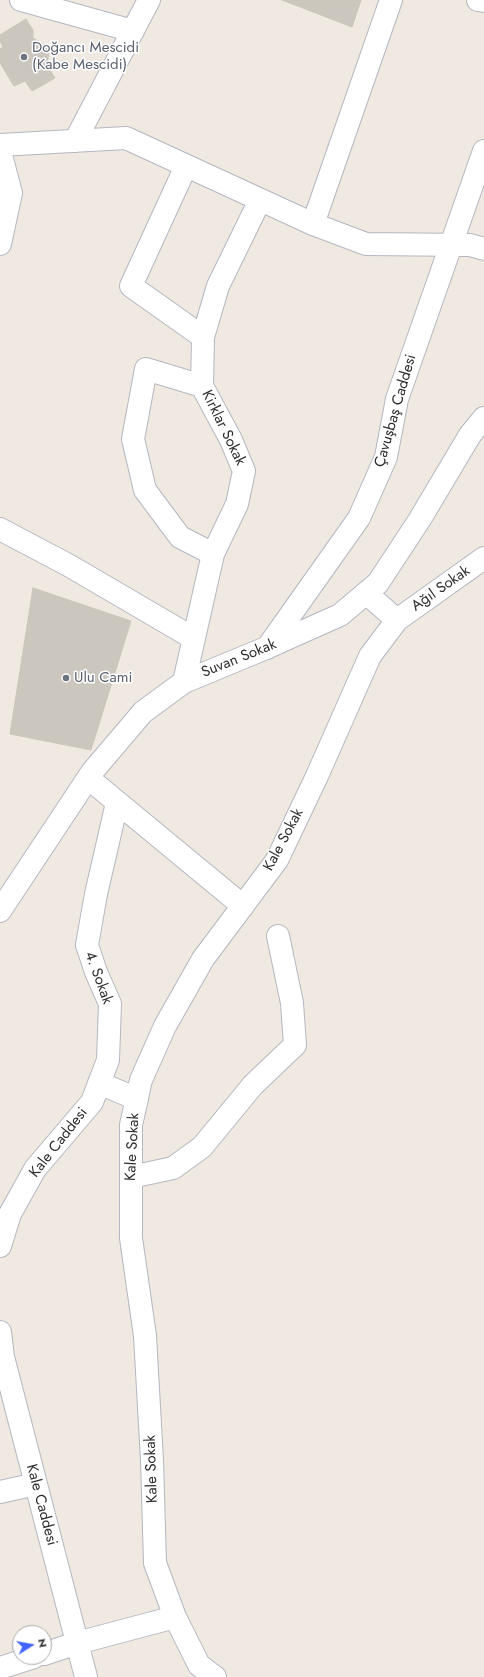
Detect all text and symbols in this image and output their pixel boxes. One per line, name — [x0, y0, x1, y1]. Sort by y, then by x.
place label: Doğancı Mescidi (Kabe Mescidi) — [32, 39, 139, 74]
marker: Doğancı Mescidi (Kabe Mescidi) — [19, 52, 29, 62]
street label: Çavuşbaş Caddesi — [371, 353, 421, 469]
street label: Kirklar Sokak — [197, 388, 249, 468]
street label: Ağıl Sokak — [408, 562, 474, 616]
street label: Suvan Sokak — [199, 636, 279, 682]
place label: Ulu Cami — [74, 669, 132, 687]
marker: Ulu Cami — [61, 673, 71, 683]
street label: Kale Sokak — [260, 806, 308, 874]
street label: 4. Sokak — [80, 949, 116, 1007]
street label: Kale Caddesi — [26, 1105, 92, 1181]
street label: Kale Sokak — [122, 1112, 144, 1182]
street label: Kale Sokak — [142, 1435, 162, 1503]
street label: Kale Caddesi — [21, 1462, 61, 1548]
north arrow — [12, 1625, 52, 1665]
text: N — [34, 1637, 51, 1649]

